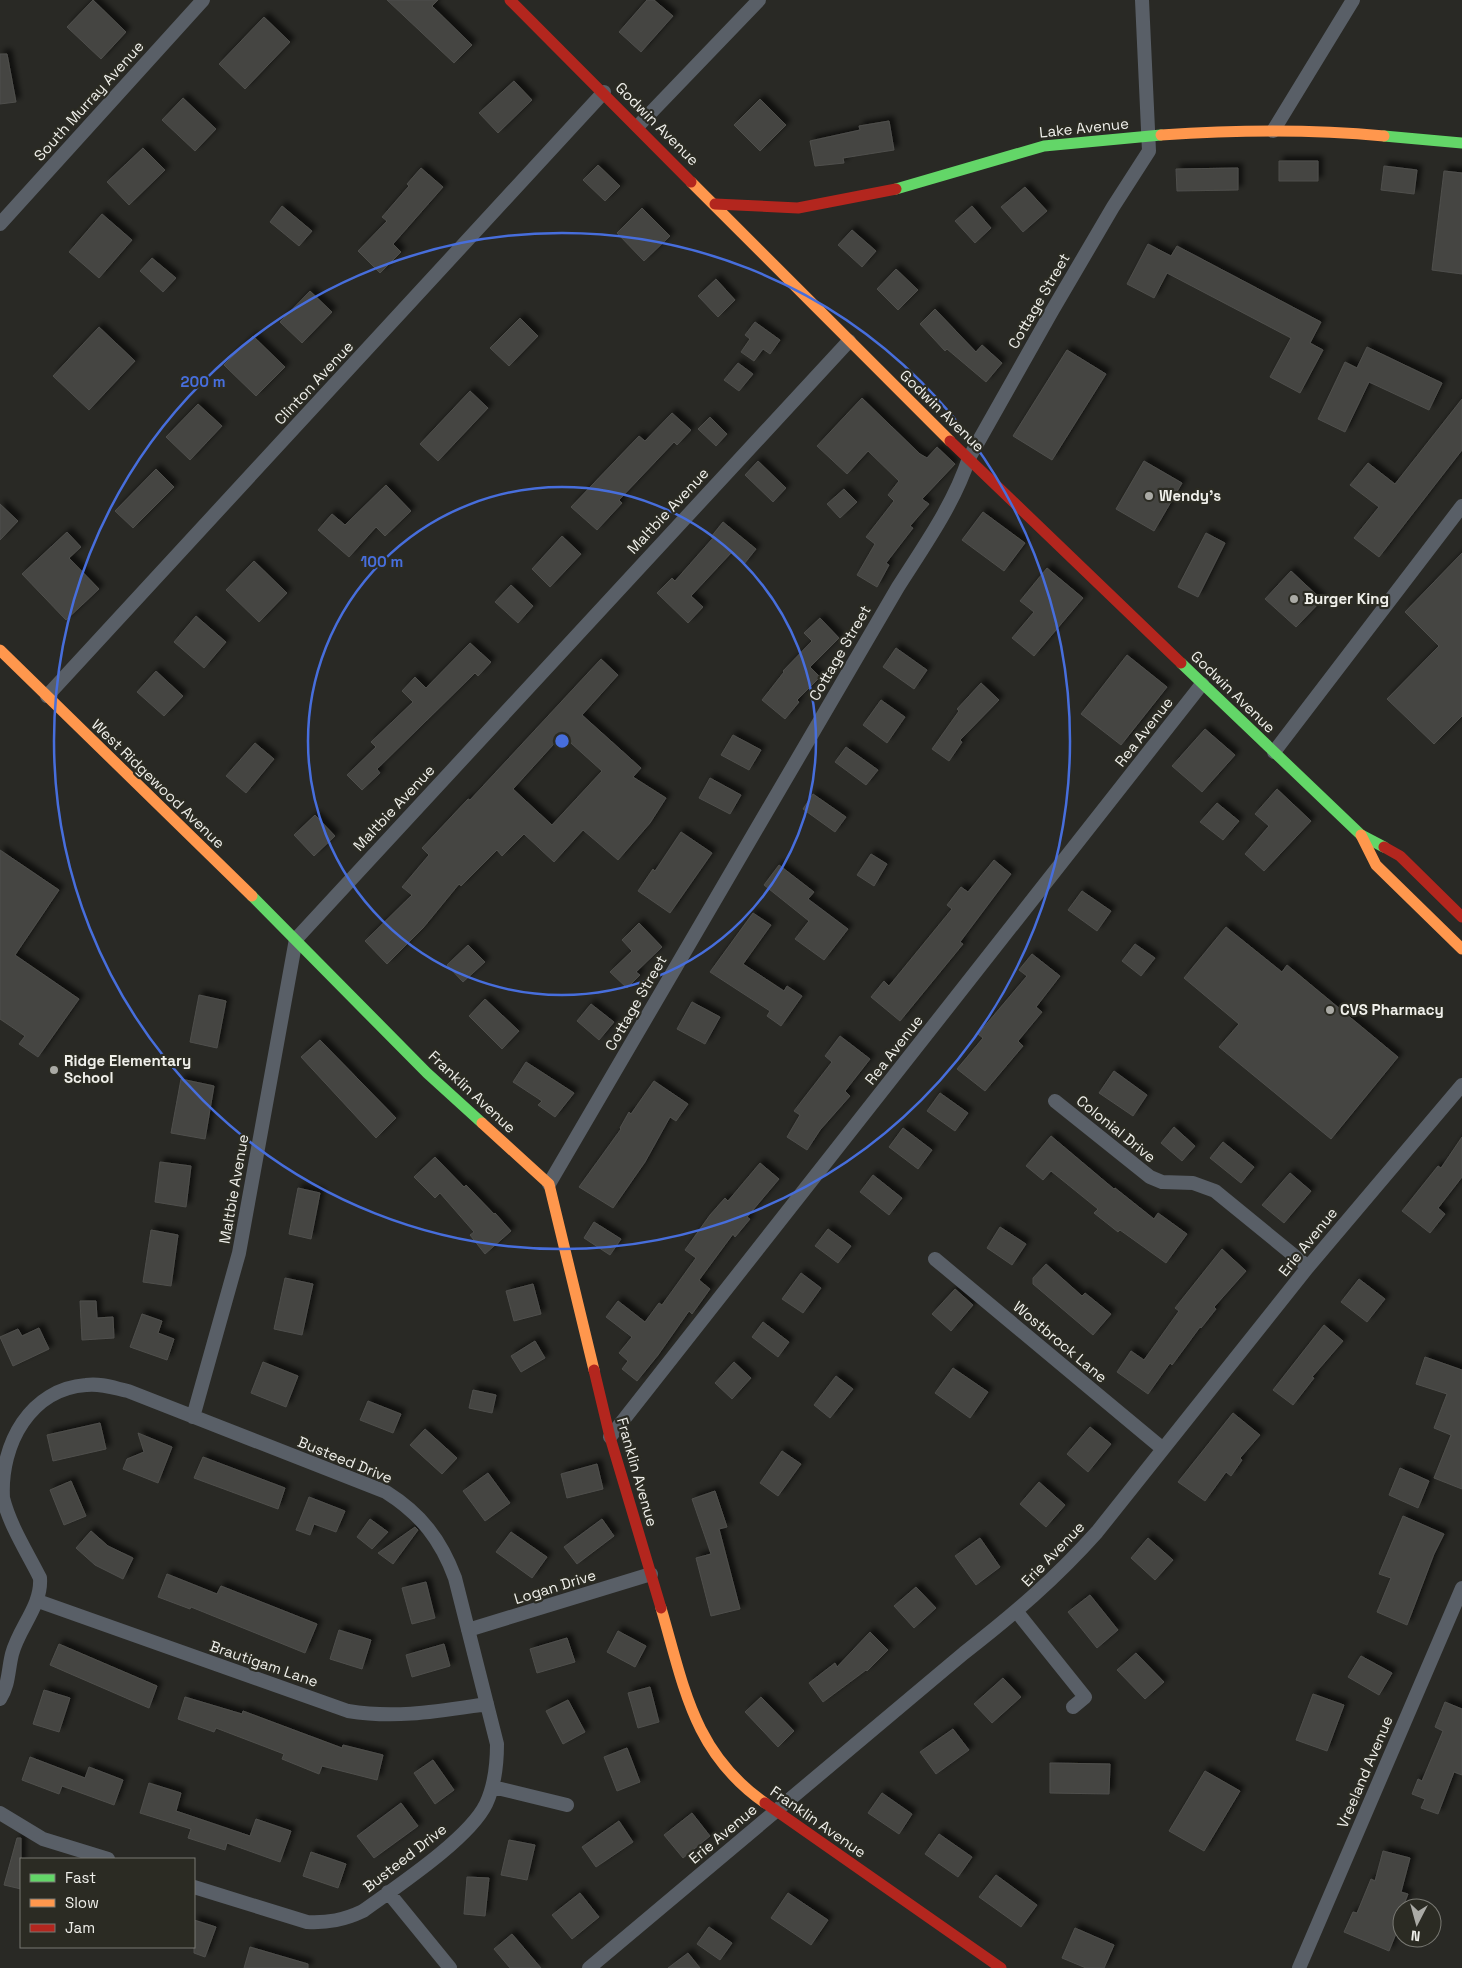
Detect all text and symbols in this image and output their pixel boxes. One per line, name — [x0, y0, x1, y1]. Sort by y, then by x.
street label: South Murray Avenue — [30, 37, 148, 165]
street label: Godwin Avenue — [612, 78, 703, 169]
street label: Lake Avenue — [1038, 113, 1130, 142]
street label: Cottage Street — [1004, 249, 1074, 352]
street label: Clinton Avenue — [270, 337, 357, 429]
street label: Godwin Avenue — [896, 365, 989, 456]
text: 200 m — [181, 372, 225, 391]
street label: Maltbie Avenue — [623, 463, 713, 558]
place label: Wendy's — [1159, 486, 1221, 505]
marker: Wendy's — [1143, 490, 1155, 502]
text: 100 m — [361, 552, 403, 571]
place label: Burger King — [1304, 589, 1389, 608]
marker: Burger King — [1288, 593, 1300, 605]
street label: Cottage Street — [805, 601, 875, 704]
street label: Godwin Avenue — [1187, 646, 1280, 737]
street label: Rea Avenue — [1110, 693, 1177, 770]
street label: West Ridgewood Avenue — [88, 715, 229, 852]
centre of rings — [553, 732, 571, 750]
street label: Maltbie Avenue — [349, 760, 439, 855]
street label: Cottage Street — [601, 951, 671, 1054]
place label: CVS Pharmacy — [1340, 1000, 1444, 1019]
marker: CVS Pharmacy — [1324, 1004, 1336, 1016]
street label: Rea Avenue — [860, 1011, 927, 1088]
street label: Franklin Avenue — [425, 1046, 520, 1137]
place label: Ridge Elementary School — [64, 1051, 191, 1087]
marker: Ridge Elementary School — [48, 1064, 60, 1076]
street label: Colonial Drive — [1073, 1091, 1160, 1167]
street label: Maltbie Avenue — [215, 1132, 253, 1245]
street label: Erie Avenue — [1274, 1203, 1341, 1280]
street label: Wostbrock Lane — [1009, 1297, 1111, 1387]
street label: Franklin Avenue — [613, 1415, 662, 1529]
street label: Busteed Drive — [295, 1432, 396, 1487]
street label: Erie Avenue — [1017, 1517, 1088, 1590]
street label: Logan Drive — [512, 1565, 598, 1608]
street label: Brautigam Lane — [207, 1636, 321, 1691]
street label: Vreeland Avenue — [1332, 1713, 1397, 1831]
street label: Franklin Avenue — [767, 1782, 870, 1862]
street label: Erie Avenue — [685, 1799, 761, 1868]
street label: Busteed Drive — [359, 1819, 450, 1896]
legend — [20, 1858, 195, 1948]
text: Fast — [65, 1868, 96, 1887]
text: Slow — [65, 1893, 99, 1912]
north arrow — [1392, 1898, 1442, 1948]
text: Jam — [65, 1918, 95, 1937]
text: N — [1410, 1926, 1421, 1945]

